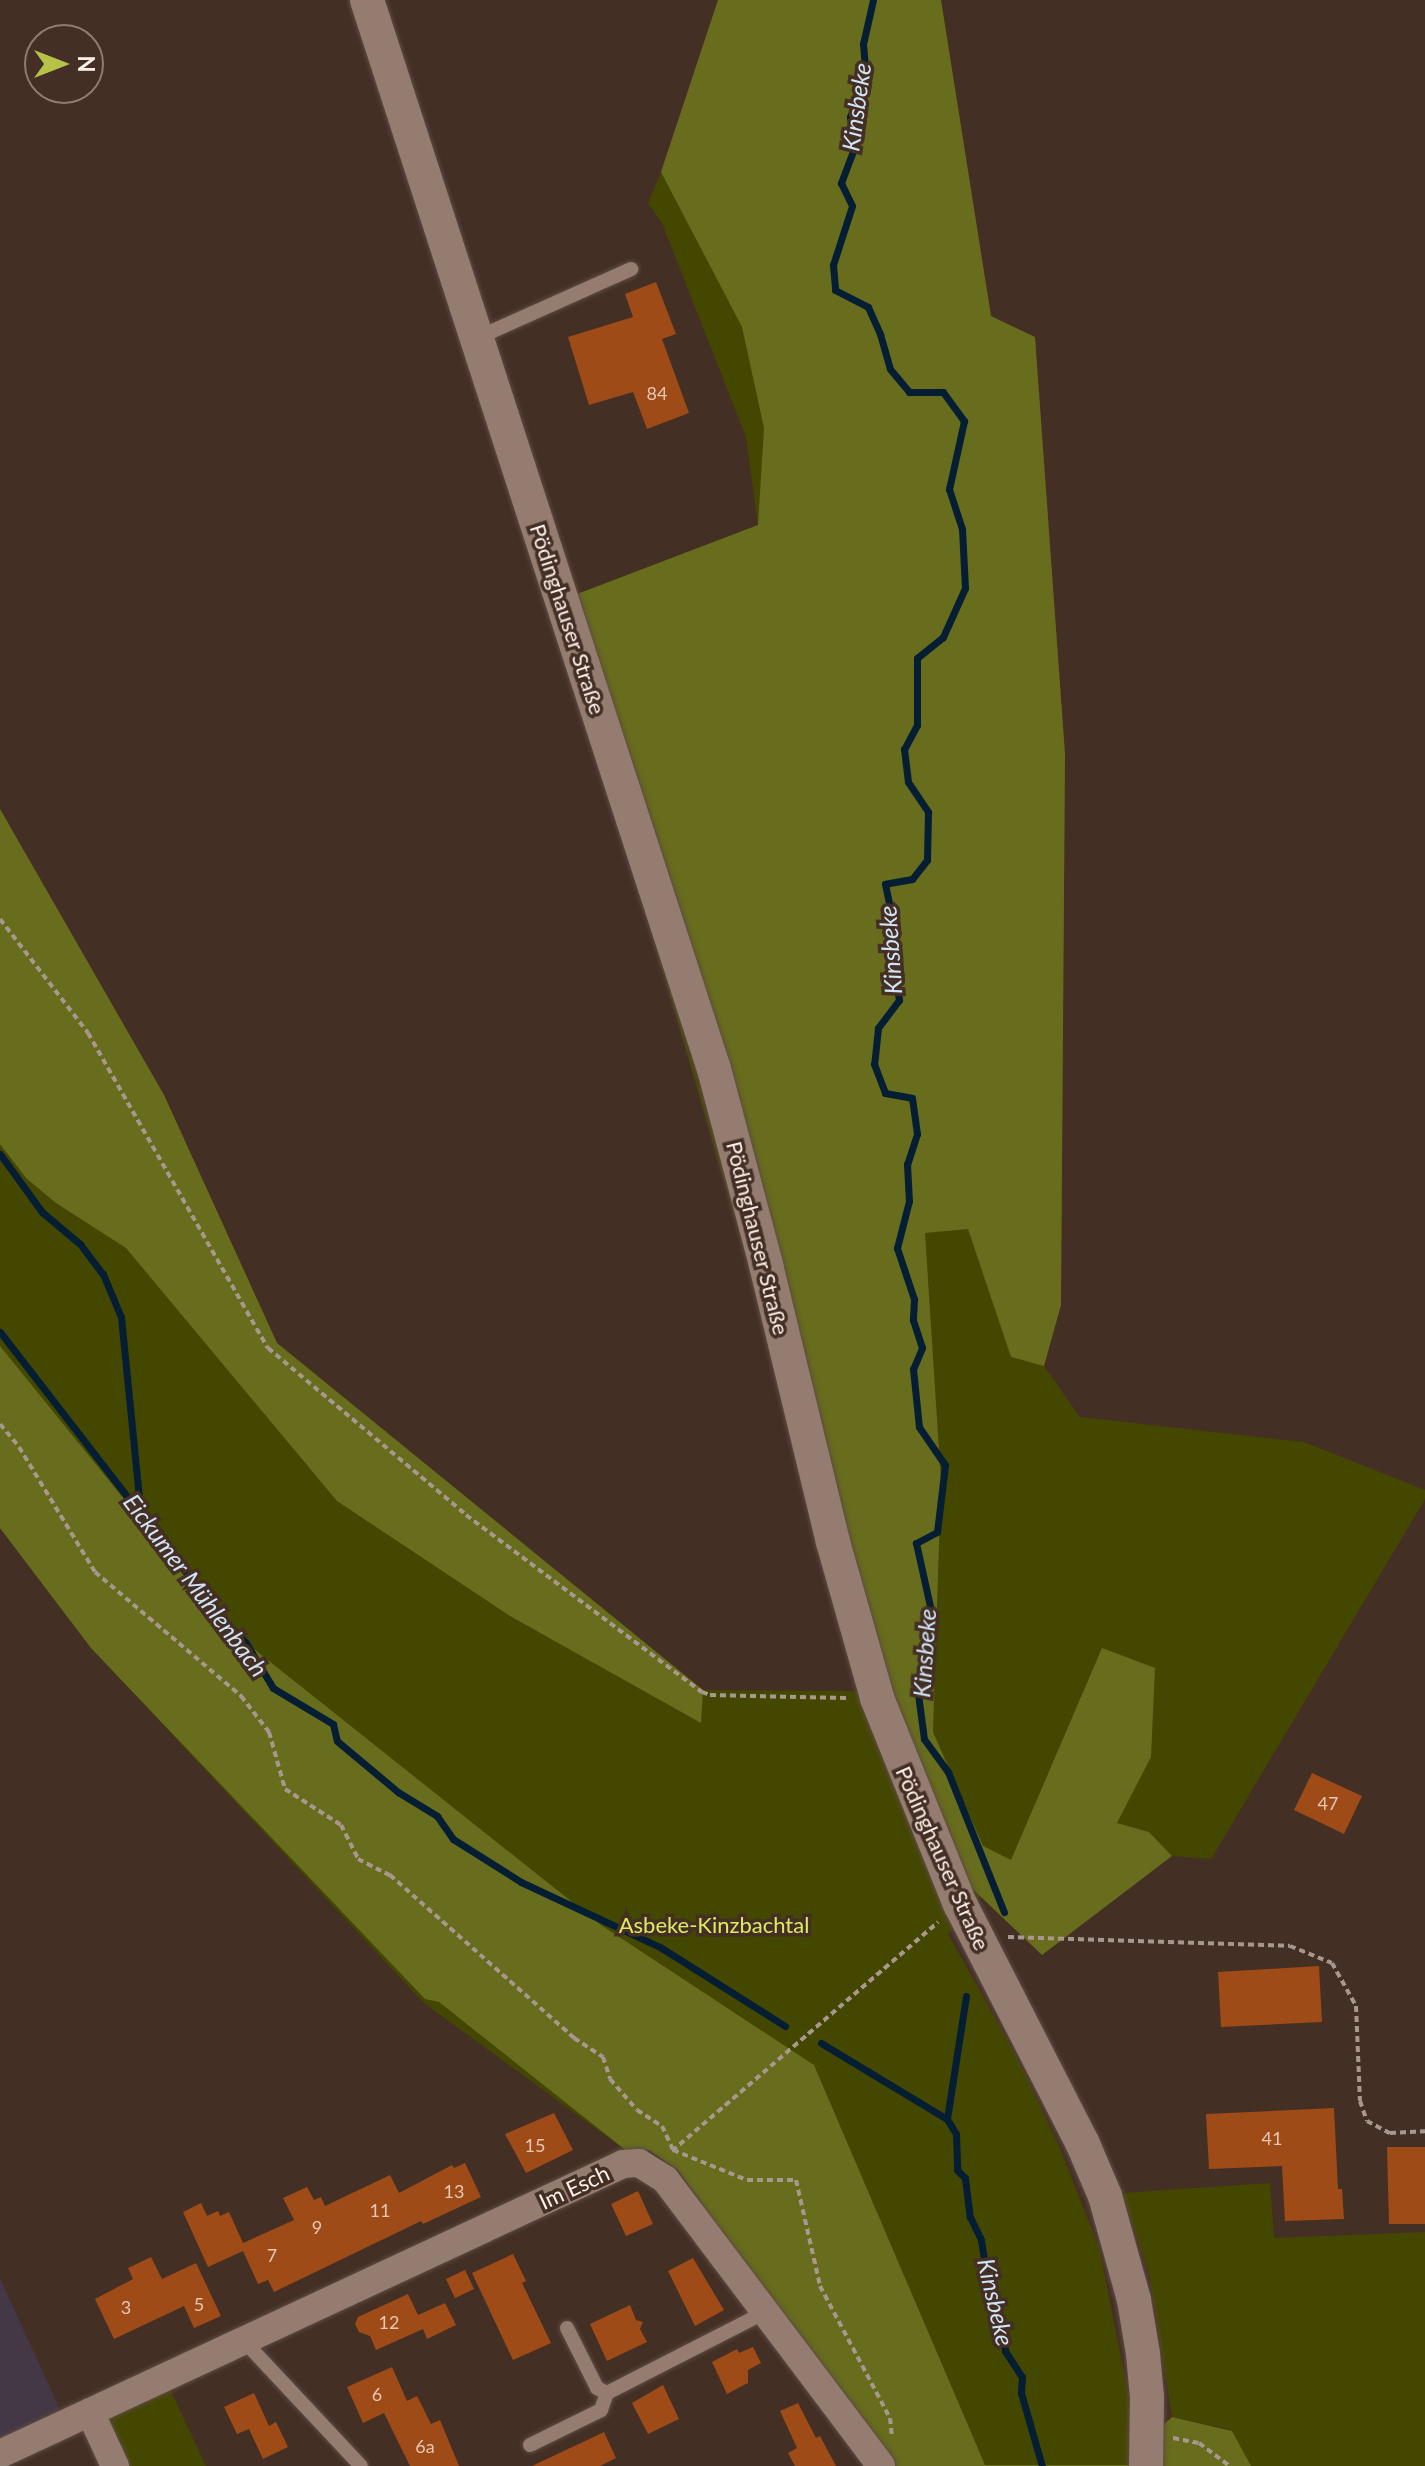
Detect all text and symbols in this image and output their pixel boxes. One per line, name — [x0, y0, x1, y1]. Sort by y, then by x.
north arrow — [24, 24, 104, 104]
text: N — [73, 56, 100, 72]
water label: Kinsbeke — [836, 61, 876, 153]
house number: 84 — [647, 382, 667, 404]
street label: Pödinghauser Straße — [525, 520, 611, 718]
water label: Kinsbeke — [873, 905, 907, 995]
street label: Pödinghauser Straße — [721, 1138, 795, 1338]
water label: Eickumer Mühlenbach — [118, 1488, 274, 1682]
water label: Kinsbeke — [907, 1608, 941, 1698]
street label: Pödinghauser Straße — [890, 1762, 996, 1954]
house number: 47 — [1318, 1792, 1338, 1814]
park label: Asbeke-Kinzbachtal — [619, 1912, 809, 1938]
house number: 41 — [1262, 2127, 1282, 2149]
house number: 15 — [525, 2134, 545, 2156]
street label: Im Esch — [535, 2159, 613, 2215]
house number: 13 — [444, 2180, 464, 2202]
house number: 11 — [370, 2199, 390, 2221]
house number: 9 — [312, 2216, 322, 2238]
house number: 7 — [267, 2244, 277, 2266]
water label: Kinsbeke — [972, 2255, 1020, 2349]
house number: 5 — [194, 2293, 204, 2315]
house number: 3 — [121, 2296, 131, 2318]
house number: 12 — [379, 2311, 399, 2333]
house number: 6 — [372, 2383, 382, 2405]
house number: 6a — [415, 2435, 435, 2457]

